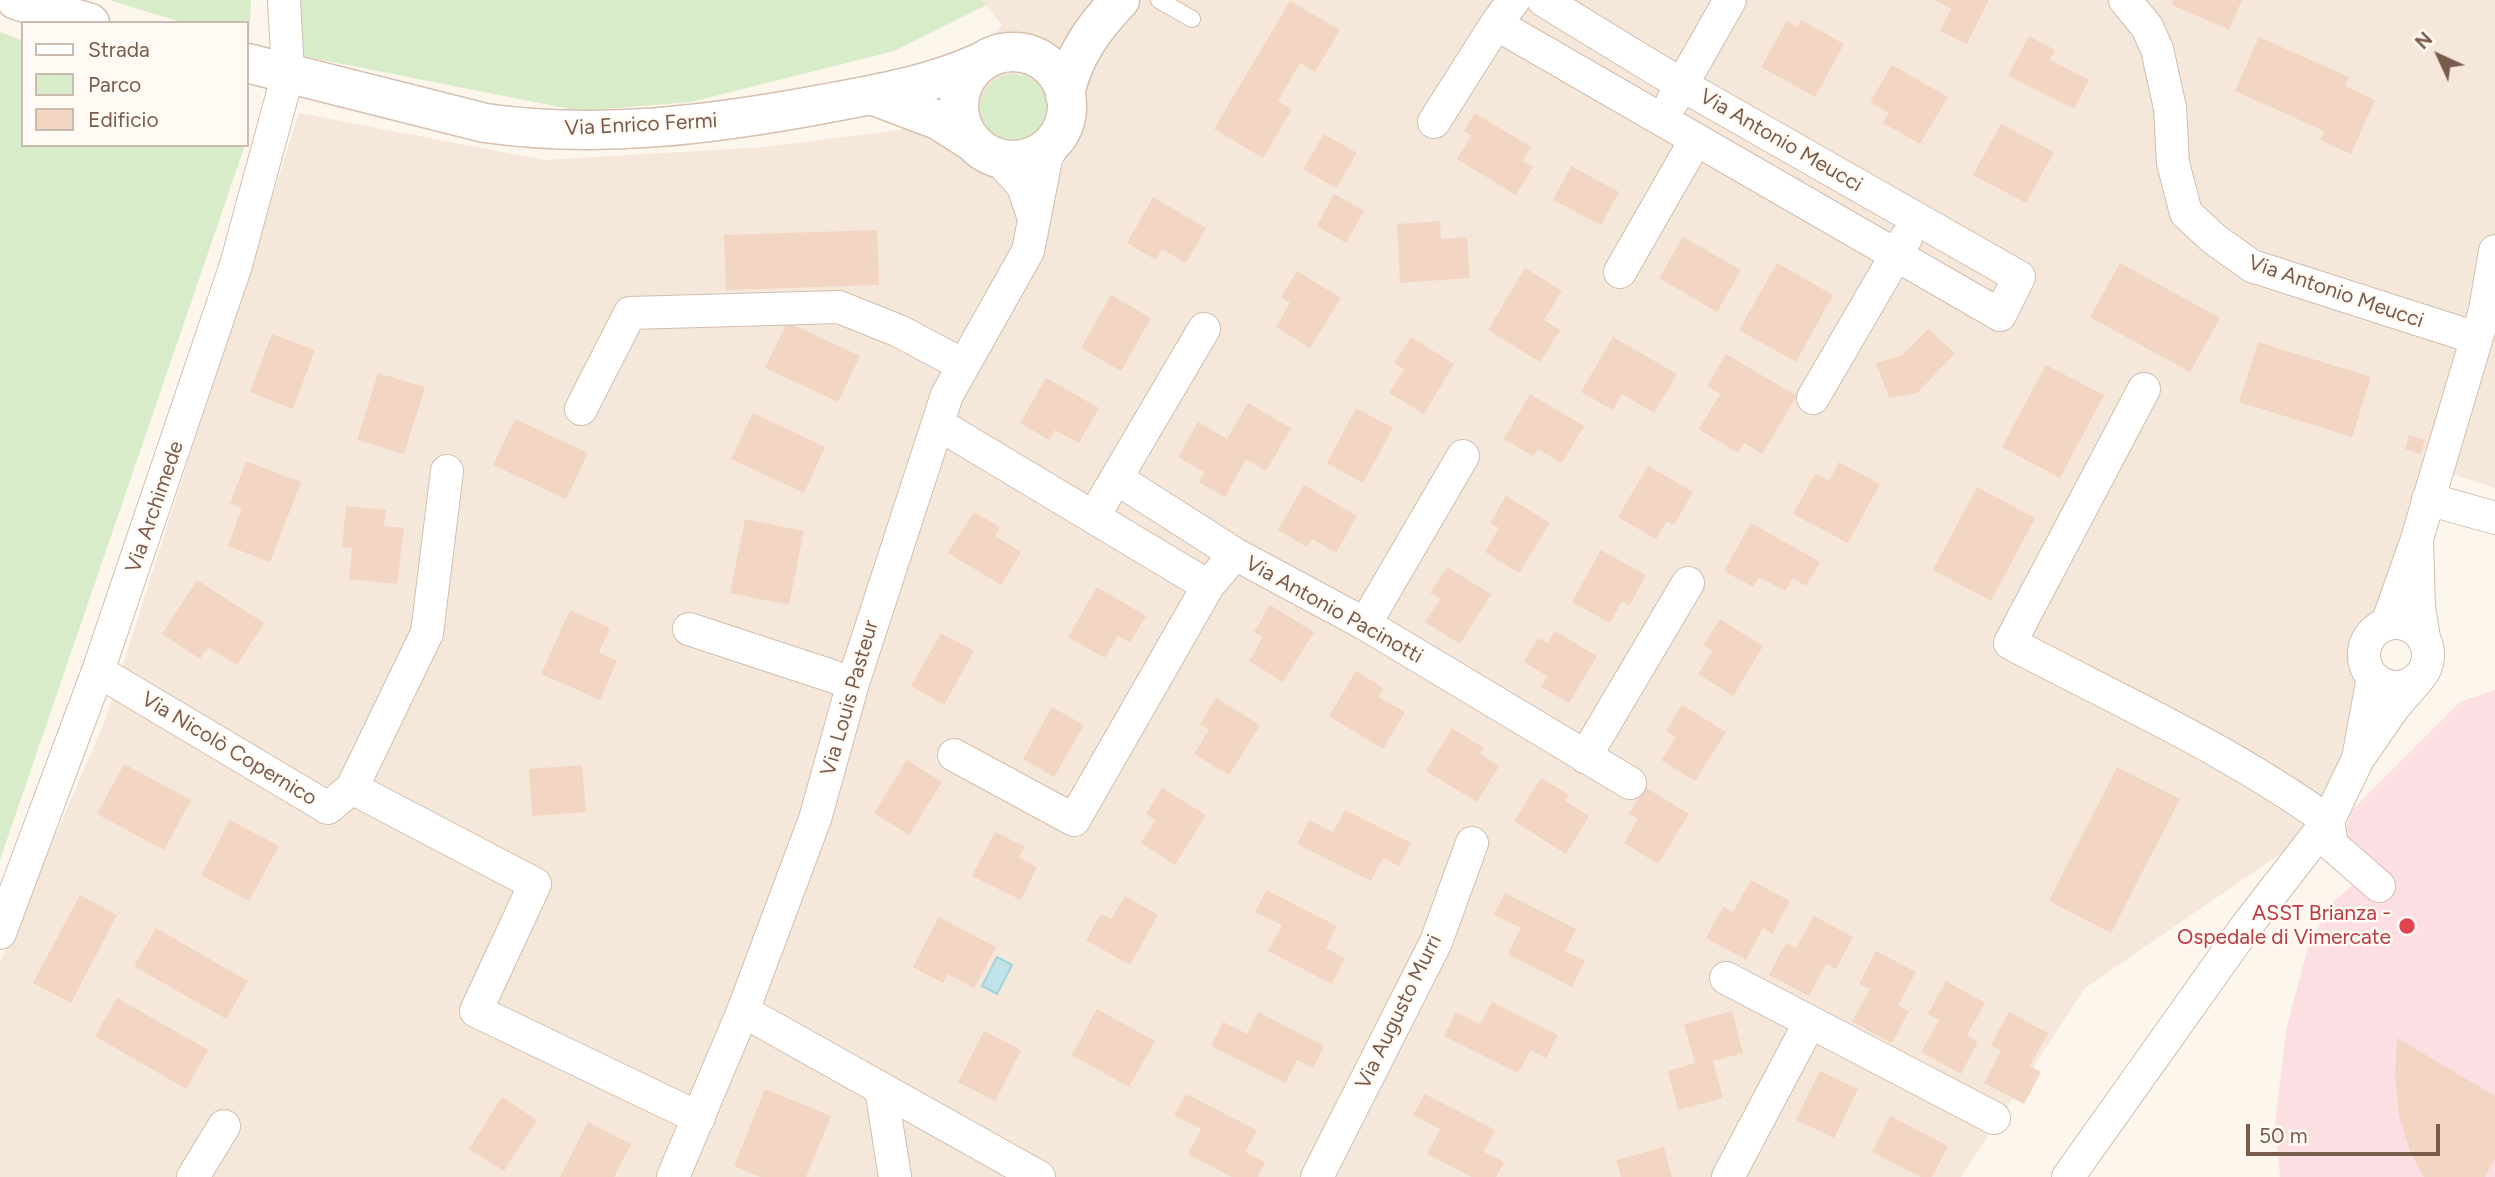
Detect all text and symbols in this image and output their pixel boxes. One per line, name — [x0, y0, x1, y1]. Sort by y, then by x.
legend — [21, 21, 248, 147]
north arrow — [2404, 21, 2474, 91]
text: N — [2410, 27, 2437, 54]
text: Strada — [88, 37, 150, 62]
text: Parco — [88, 72, 141, 97]
street label: Via Antonio Meucci — [1695, 84, 1867, 198]
text: Edificio — [88, 107, 159, 132]
street label: Via Enrico Fermi — [564, 108, 718, 142]
street label: Via Antonio Meucci — [2245, 250, 2427, 334]
street label: Via Archimede — [121, 438, 189, 576]
street label: Via Antonio Pacinotti — [1241, 551, 1427, 669]
street label: Via Louis Pasteur — [816, 617, 884, 779]
street label: Via Nicolò Copernico — [137, 687, 321, 811]
place label: ASST Brianza - Ospedale di Vimercate — [2177, 901, 2391, 951]
marker: ASST Brianza - Ospedale di Vimercate — [2397, 916, 2417, 936]
street label: Via Augusto Murri — [1351, 931, 1447, 1093]
scale bar — [2250, 1110, 2444, 1154]
text: 50 m — [2259, 1123, 2308, 1148]

